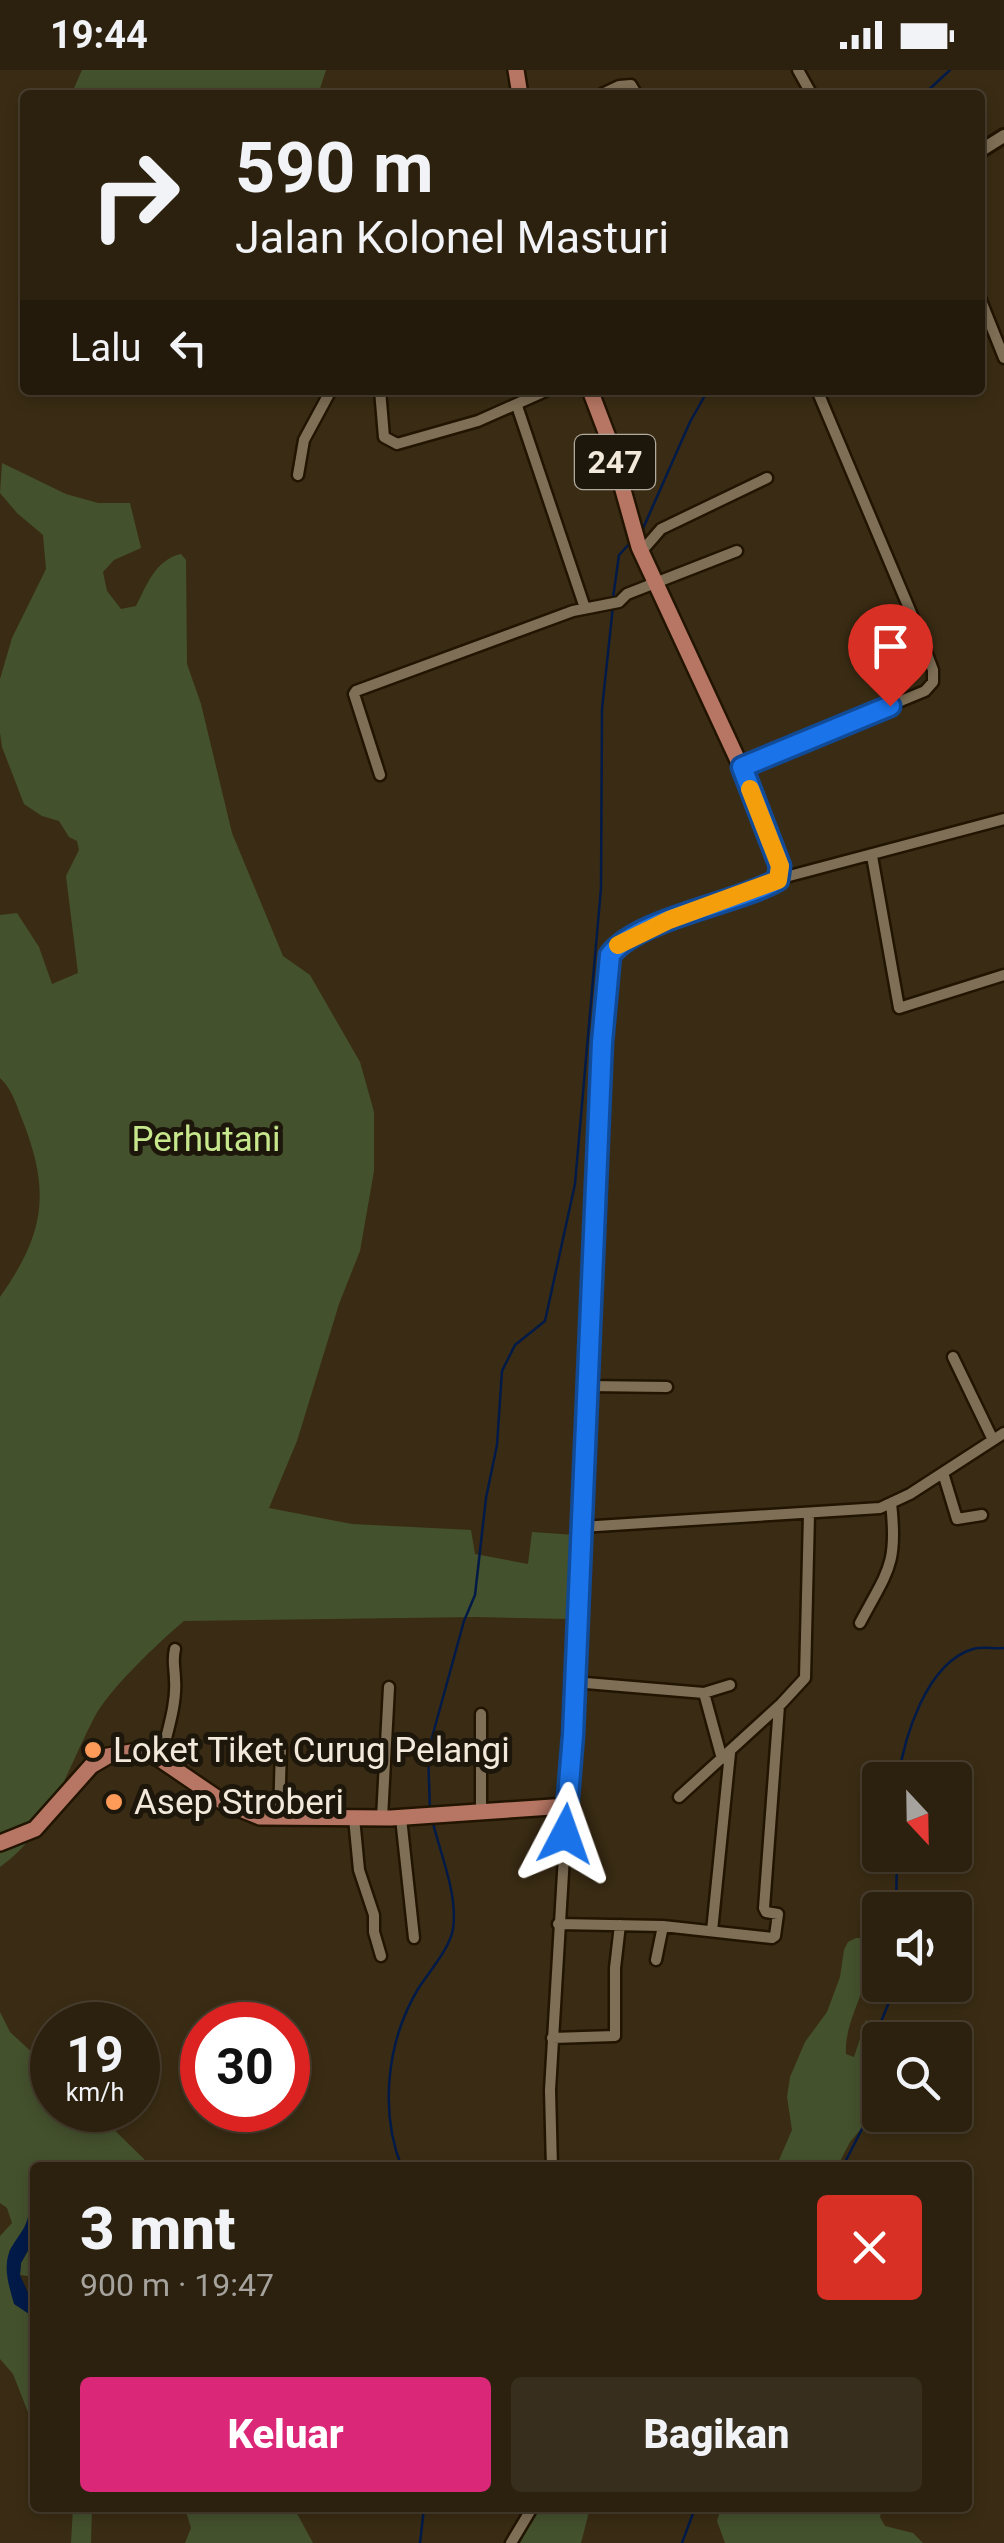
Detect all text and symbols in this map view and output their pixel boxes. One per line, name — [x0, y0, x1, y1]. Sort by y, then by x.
text: 19:44 — [50, 13, 148, 57]
text: 590 m — [235, 127, 434, 209]
icon: right — [70, 130, 200, 260]
text: Jalan Kolonel Masturi — [235, 211, 669, 264]
icon: left — [161, 320, 216, 375]
text: Lalu — [70, 326, 141, 370]
road number: 247 — [575, 435, 655, 489]
pin — [848, 604, 933, 707]
icon: arrive — [863, 619, 918, 674]
park label: Perhutani — [131, 1119, 281, 1160]
place label: Loket Tiket Curug Pelangi — [113, 1730, 510, 1771]
marker: Loket Tiket Curug Pelangi — [82, 1739, 104, 1761]
north arrow — [862, 1762, 972, 1872]
map controls — [862, 1762, 972, 2132]
place label: Asep Stroberi — [134, 1782, 344, 1823]
position arrow — [513, 1782, 617, 1886]
marker: Asep Stroberi — [103, 1791, 125, 1813]
button: sound — [862, 1892, 972, 2002]
speed limit sign: 30 — [180, 2002, 310, 2132]
button: search — [862, 2022, 972, 2132]
text: 19 — [66, 2026, 124, 2084]
text: km/h — [66, 2078, 124, 2107]
text: 3 mnt — [80, 2193, 236, 2264]
button: close — [817, 2195, 922, 2300]
text: 900 m · 19:47 — [80, 2266, 274, 2304]
button: Keluar — [80, 2377, 491, 2492]
button: Bagikan — [511, 2377, 922, 2492]

